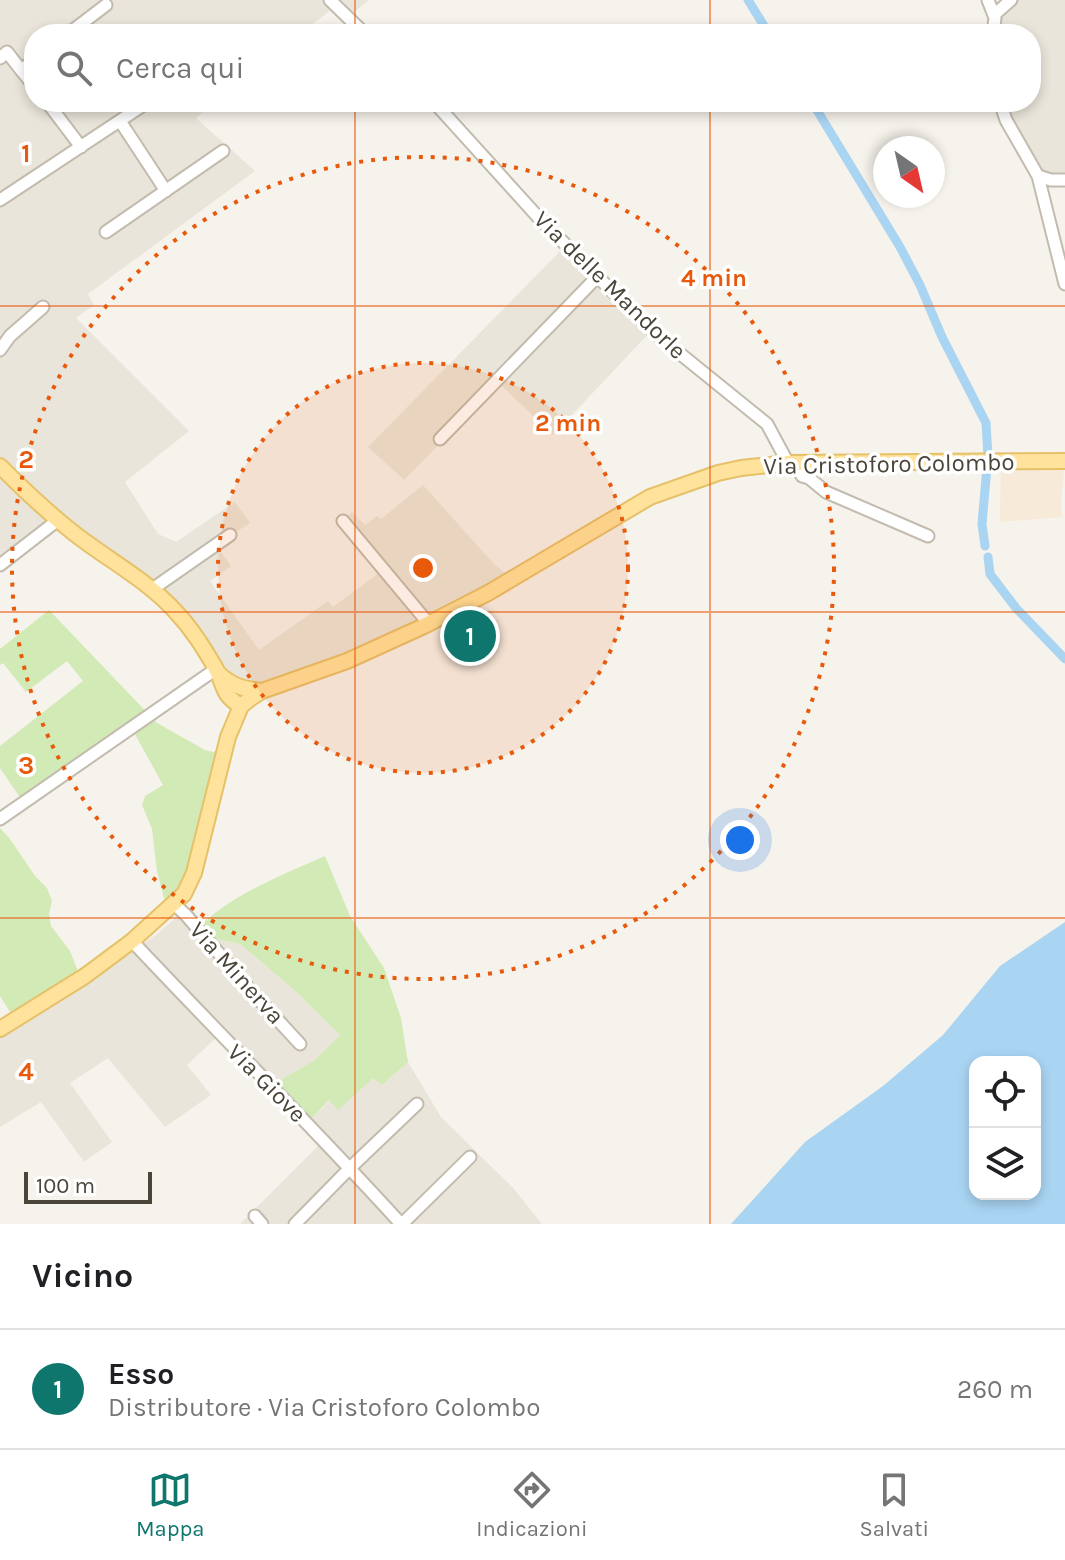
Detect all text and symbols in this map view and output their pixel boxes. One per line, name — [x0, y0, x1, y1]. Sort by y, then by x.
search box — [24, 24, 1041, 112]
icon: search — [52, 46, 96, 90]
text: Cerca qui — [116, 50, 244, 86]
north arrow — [873, 136, 945, 208]
text: 1 — [21, 138, 31, 169]
street label: Via delle Mandorle — [528, 205, 692, 365]
text: 4 min — [681, 264, 747, 292]
text: 2 min — [535, 409, 601, 437]
text: 2 — [18, 444, 34, 475]
street label: Via Cristoforo Colombo — [763, 448, 1015, 480]
centre of rings — [409, 554, 437, 582]
pin: 1 — [444, 606, 496, 666]
text: 3 — [18, 750, 34, 781]
your location — [720, 820, 760, 860]
street label: Via Minerva — [184, 916, 290, 1030]
street label: Via Giove — [222, 1038, 312, 1128]
text: 4 — [18, 1056, 34, 1087]
map controls — [969, 1056, 1041, 1200]
button: locate — [969, 1056, 1041, 1128]
button: layers — [969, 1128, 1041, 1200]
scale bar — [24, 1168, 152, 1204]
text: 100 m — [36, 1173, 95, 1199]
text: Vicino — [32, 1256, 133, 1296]
text: Esso — [108, 1356, 174, 1392]
text: 1 — [53, 1374, 63, 1405]
text: 260 m — [957, 1374, 1033, 1405]
text: Distributore · Via Cristoforo Colombo — [108, 1392, 540, 1423]
tab: Mappa — [136, 1468, 204, 1542]
tab: Indicazioni — [476, 1468, 588, 1542]
tab: Salvati — [859, 1468, 929, 1542]

